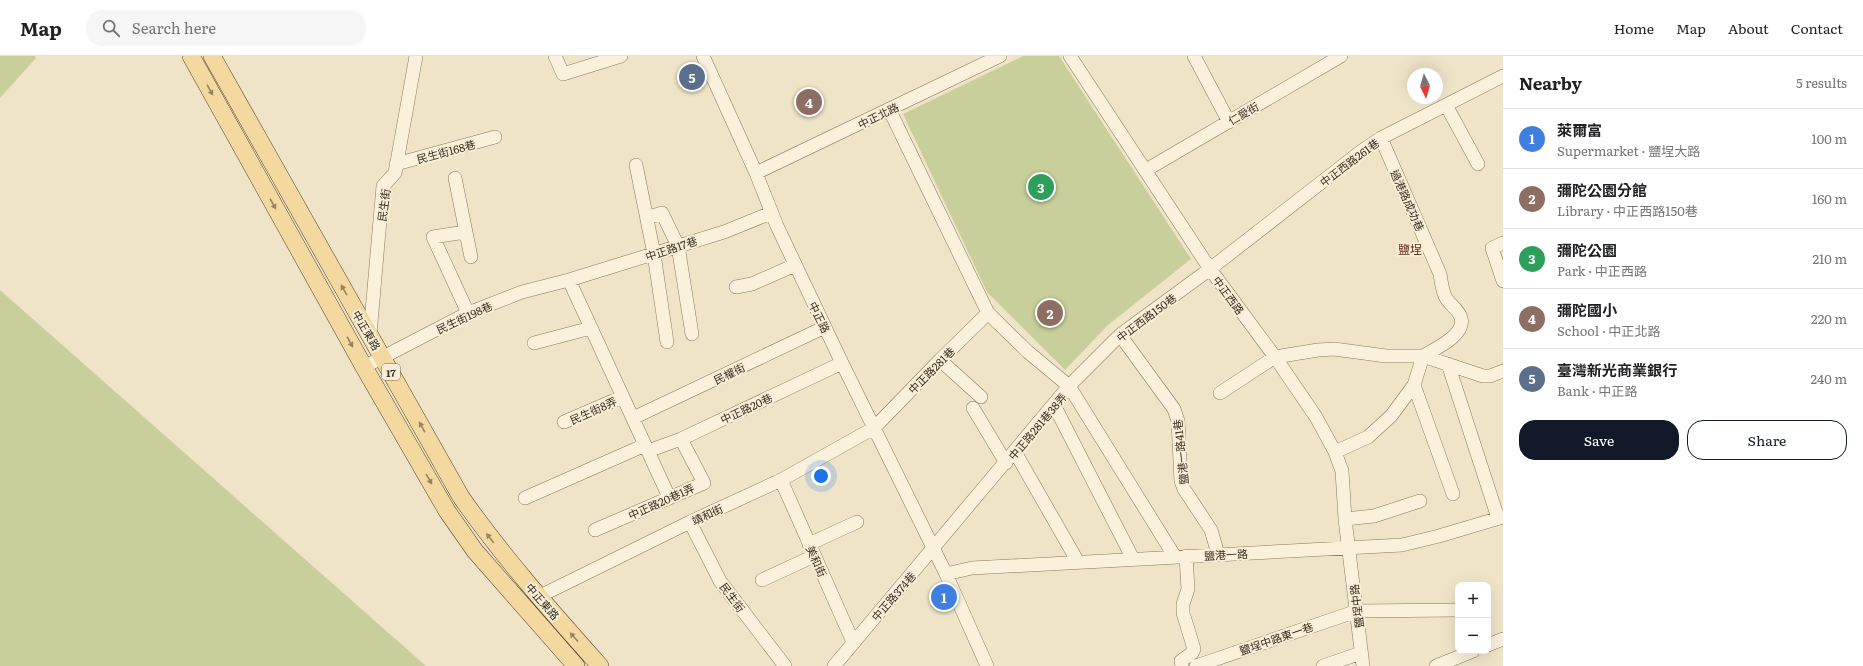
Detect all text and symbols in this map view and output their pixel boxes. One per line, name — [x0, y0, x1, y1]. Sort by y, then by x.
search box — [86, 10, 366, 46]
text: Map — [20, 14, 62, 42]
text: Search here — [132, 16, 216, 39]
icon: search — [100, 17, 122, 39]
text: Home — [1614, 18, 1654, 38]
text: Map — [1676, 18, 1706, 38]
text: About — [1728, 18, 1769, 38]
text: Contact — [1791, 18, 1843, 38]
pin: 5 — [679, 62, 705, 92]
north arrow — [1407, 68, 1443, 104]
text: Nearby — [1519, 70, 1582, 95]
text: 5 results — [1796, 73, 1847, 92]
one-way arrow — [207, 84, 213, 96]
pin: 4 — [796, 87, 822, 117]
street label: 中正北路 — [855, 98, 901, 132]
street label: 仁愛街 — [1225, 98, 1261, 128]
text: 萊爾富 — [1557, 118, 1602, 141]
text: 1 — [1529, 129, 1535, 148]
text: 100 m — [1811, 129, 1847, 148]
street label: 中正西路261巷 — [1316, 134, 1382, 190]
street label: 民生街168巷 — [415, 135, 477, 167]
text: Supermarket · 鹽埕大路 — [1557, 141, 1700, 160]
street label: 過港路成功巷 — [1387, 167, 1429, 233]
pin: 3 — [1028, 172, 1054, 202]
text: 彌陀公園分館 — [1557, 178, 1647, 201]
street label: 民生街 — [373, 188, 393, 222]
text: 2 — [1529, 189, 1535, 208]
text: 160 m — [1812, 189, 1847, 208]
one-way arrow — [270, 198, 277, 210]
text: Library · 中正西路150巷 — [1557, 201, 1698, 220]
street label: 中正路17巷 — [643, 232, 699, 264]
text: 彌陀公園 — [1557, 238, 1617, 261]
district label: 鹽埕 — [1398, 240, 1422, 258]
text: 3 — [1528, 249, 1536, 268]
text: 210 m — [1812, 249, 1847, 268]
text: Park · 中正西路 — [1557, 261, 1647, 280]
street label: 中正西路 — [1210, 272, 1248, 318]
one-way arrow — [341, 284, 348, 296]
street label: 中正西路150巷 — [1113, 289, 1179, 345]
street label: 民生街198巷 — [433, 297, 495, 337]
pin: 2 — [1037, 298, 1063, 328]
text: 彌陀國小 — [1557, 298, 1617, 321]
street label: 中正路 — [806, 299, 834, 335]
street label: 中正東路 — [349, 307, 385, 353]
text: 4 — [1528, 309, 1536, 328]
text: 220 m — [1811, 309, 1847, 328]
text: School · 中正北路 — [1557, 321, 1661, 340]
one-way arrow — [346, 336, 353, 348]
street label: 中正路281巷 — [904, 343, 958, 397]
text: 臺灣新光商業銀行 — [1557, 358, 1677, 381]
street label: 民權街 — [711, 359, 747, 387]
road number: 17 — [382, 364, 400, 380]
text: 5 — [1528, 369, 1536, 388]
text: 240 m — [1811, 369, 1847, 388]
text: Bank · 中正路 — [1557, 381, 1638, 400]
street label: 中正路20巷 — [717, 389, 775, 427]
street label: 中正路281巷38弄 — [1004, 389, 1070, 463]
street label: 民生街8弄 — [567, 393, 619, 427]
street label: 鹽港一路41巷 — [1169, 419, 1191, 485]
button: Save — [1519, 420, 1679, 460]
button: Share — [1687, 420, 1847, 460]
one-way arrow — [419, 421, 426, 433]
your location — [811, 466, 831, 486]
one-way arrow — [425, 473, 432, 485]
street label: 中正路20巷1弄 — [625, 479, 697, 523]
street label: 靖和街 — [689, 500, 725, 528]
one-way arrow — [486, 532, 495, 543]
street label: 美和街 — [803, 543, 831, 579]
street label: 鹽港一路 — [1204, 545, 1248, 563]
street label: 中正路374巷 — [867, 568, 919, 624]
street label: 中正東路 — [523, 579, 563, 623]
street label: 民生街 — [717, 579, 749, 615]
pin: 1 — [931, 582, 957, 612]
map controls — [1455, 582, 1491, 654]
button: + — [1455, 582, 1491, 618]
street label: 鹽埕中路 — [1345, 583, 1367, 629]
street label: 鹽埕中路東一巷 — [1237, 618, 1315, 658]
button: − — [1455, 618, 1491, 654]
one-way arrow — [570, 632, 579, 642]

